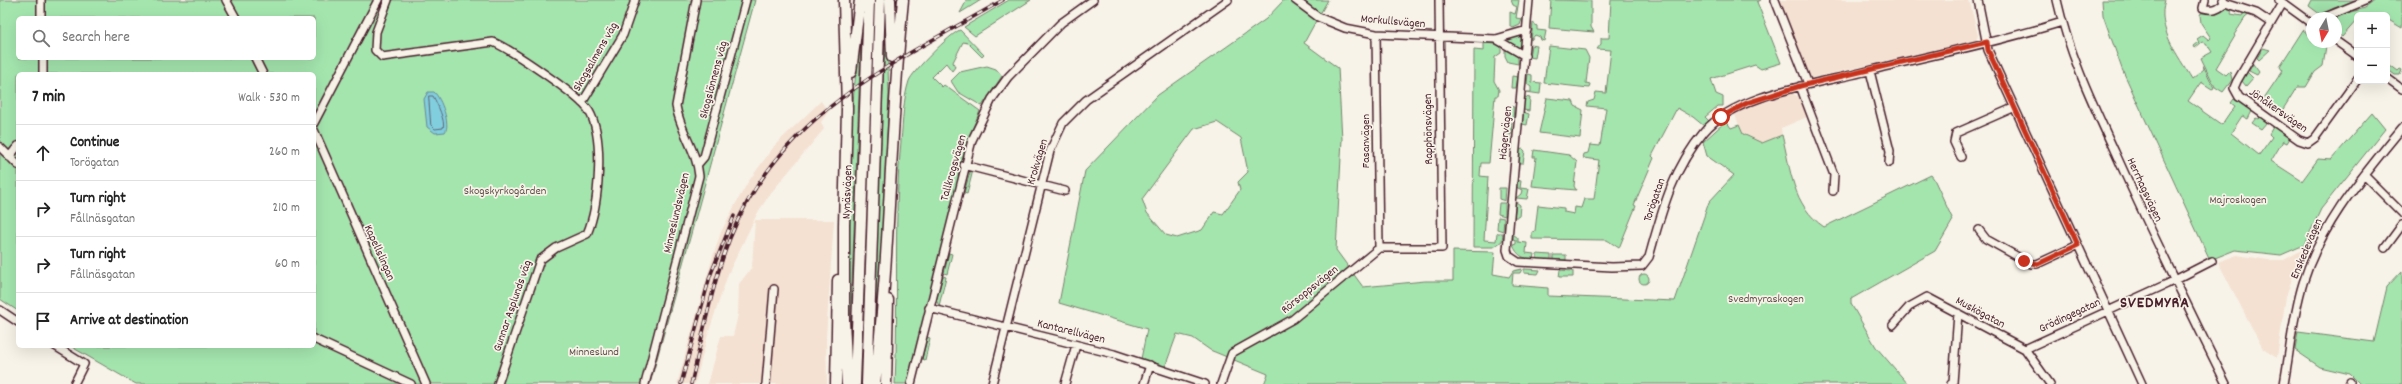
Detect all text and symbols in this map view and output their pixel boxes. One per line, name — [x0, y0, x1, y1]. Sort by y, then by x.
street label: Morkullsvägen — [1360, 11, 1426, 33]
north arrow — [2306, 12, 2342, 48]
map controls — [2354, 12, 2390, 84]
button: + — [2354, 12, 2390, 48]
search box — [16, 16, 316, 60]
street label: Skogsalmens väg — [569, 19, 623, 95]
icon: search — [30, 27, 52, 49]
text: Search here — [62, 27, 130, 49]
street label: Skogslönnens väg — [695, 39, 733, 121]
button: − — [2354, 48, 2390, 84]
street label: Jönåkersvägen — [2245, 85, 2311, 138]
text: 7 min — [32, 86, 65, 110]
text: Walk · 530 m — [238, 89, 300, 108]
street label: Rapphönsvägen — [1420, 93, 1438, 165]
street label: Hägervägen — [1495, 105, 1517, 161]
route start — [1712, 108, 1730, 126]
street label: Fasanvägen — [1358, 113, 1375, 168]
text: Continue — [70, 132, 119, 154]
street label: Tallkrogsvägen — [936, 132, 972, 203]
street label: Krokvägen — [1023, 136, 1053, 187]
icon: ahead — [32, 142, 54, 164]
text: 260 m — [269, 143, 300, 162]
text: Torögatan — [70, 154, 119, 173]
street label: Herrhagsvägen — [2122, 155, 2166, 225]
street label: Nynäsvägen — [839, 164, 857, 220]
street label: Minneslundsvägen — [659, 171, 695, 255]
street label: Torögatan — [1640, 175, 1671, 224]
park label: Skogskyrkogården — [464, 183, 547, 200]
text: Turn right — [70, 188, 126, 210]
park label: Majroskogen — [2210, 192, 2267, 209]
icon: right — [32, 198, 54, 220]
text: 210 m — [272, 199, 300, 218]
text: Fållnäsgatan — [70, 210, 135, 229]
street label: Enskedevägen — [2287, 216, 2328, 282]
street label: Kapellslingan — [359, 222, 399, 284]
text: Turn right — [70, 244, 126, 266]
route end — [2015, 252, 2033, 270]
icon: right — [32, 254, 54, 276]
text: 60 m — [275, 255, 300, 274]
street label: Gunnar Asplunds väg — [489, 258, 537, 354]
street label: Rörsoppsvägen — [1278, 261, 1343, 318]
text: Fållnäsgatan — [70, 266, 135, 285]
park label: Svedmyraskogen — [1728, 291, 1804, 308]
district label: SVEDMYRA — [2120, 292, 2190, 315]
street label: Muskögatan — [1952, 293, 2008, 333]
street label: Grödingegatan — [2036, 294, 2104, 338]
icon: arrive — [32, 310, 54, 332]
text: Arrive at destination — [70, 310, 188, 332]
street label: Kantarellvägen — [1035, 315, 1107, 349]
park label: Minneslund — [569, 344, 619, 361]

